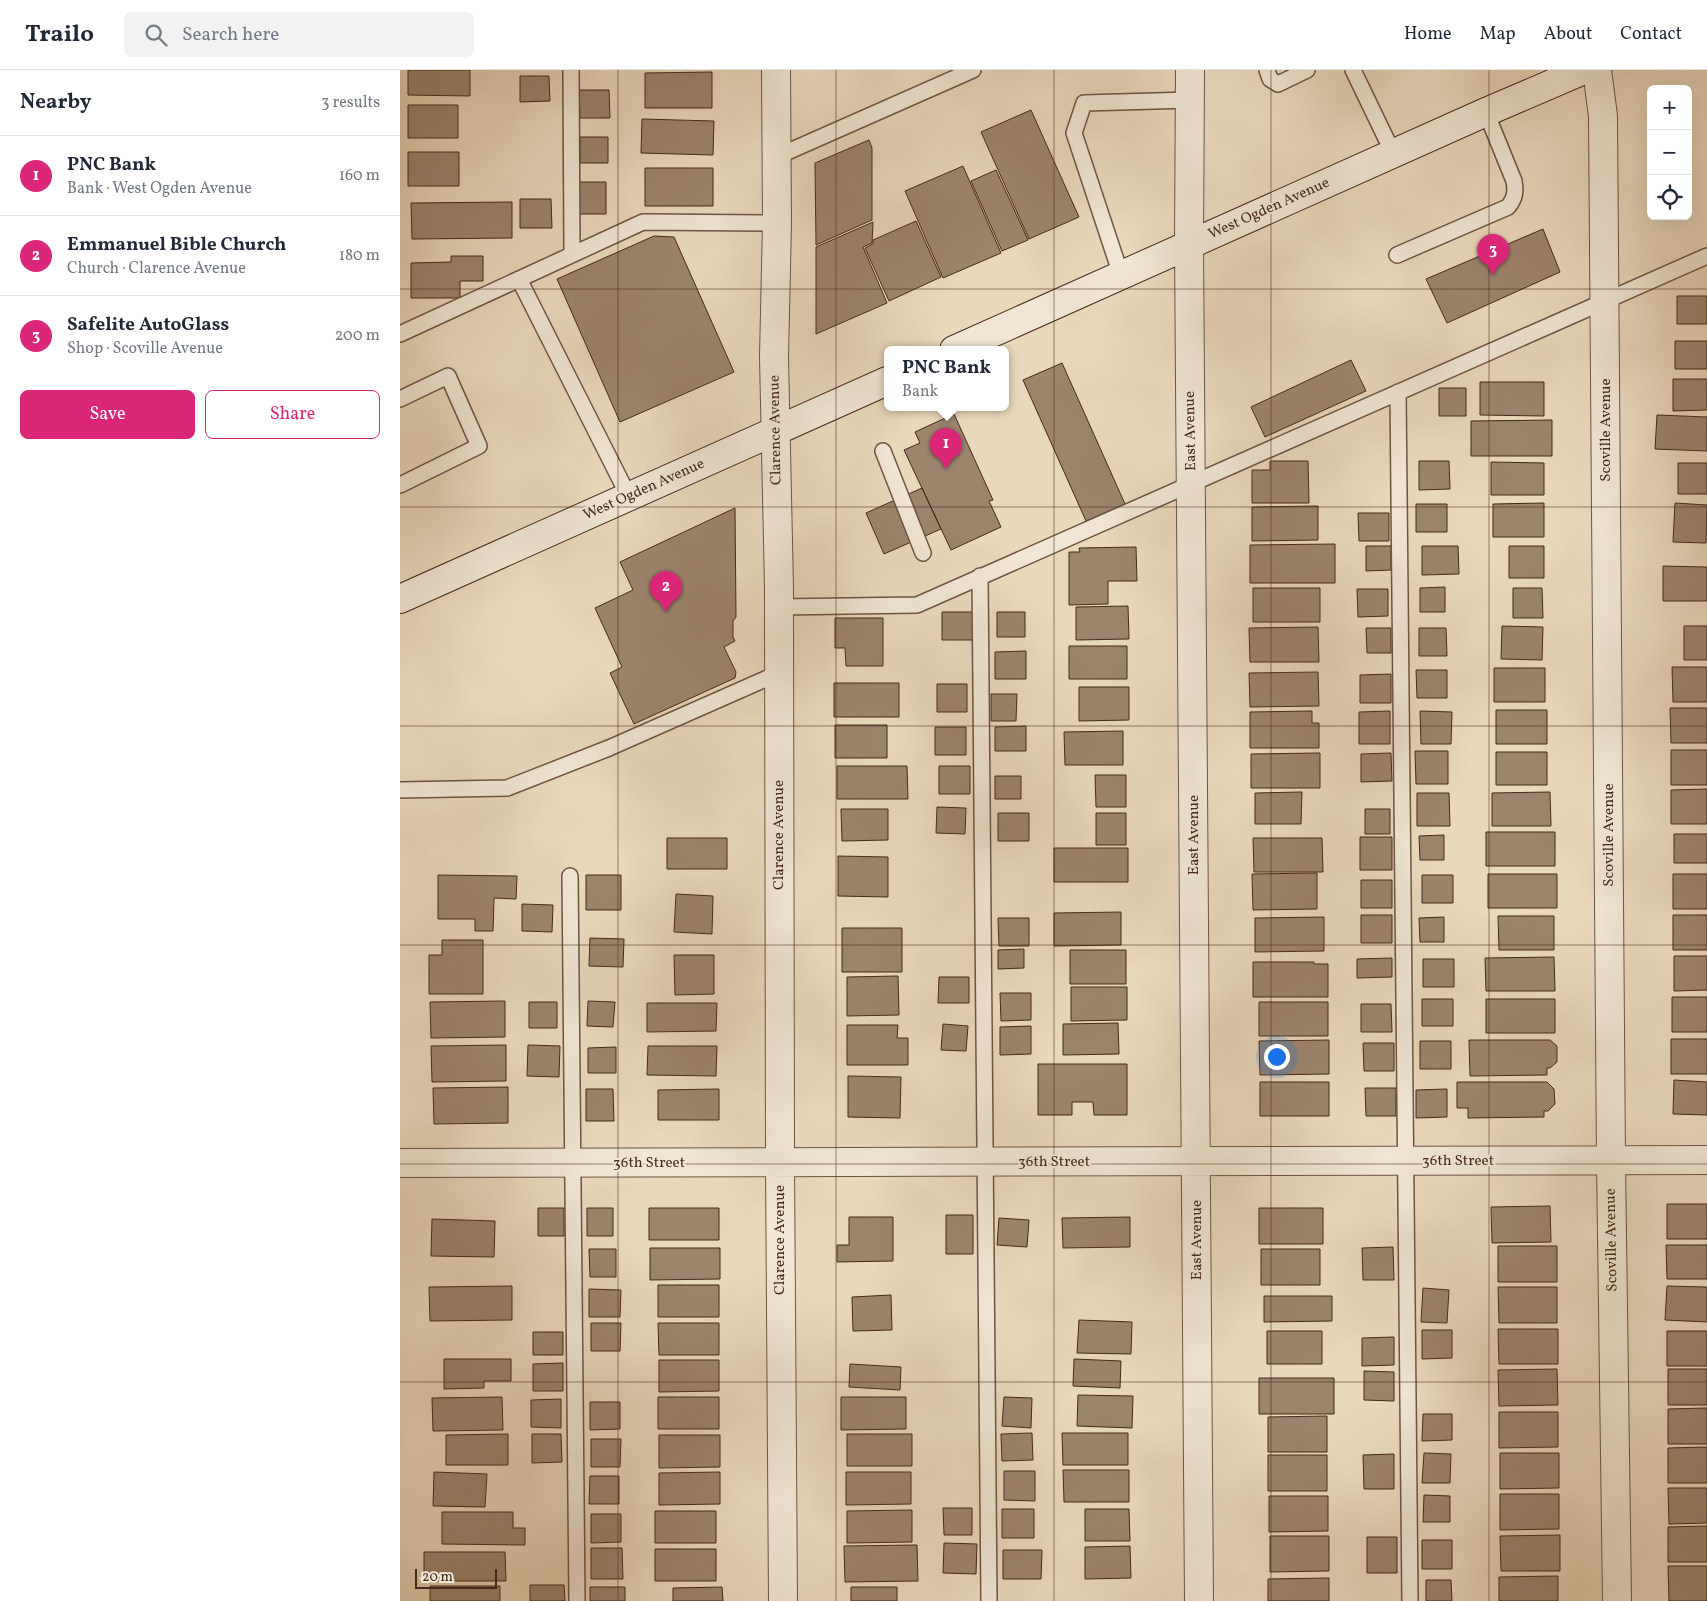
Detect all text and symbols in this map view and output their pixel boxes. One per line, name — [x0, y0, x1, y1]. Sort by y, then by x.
search box — [124, 12, 474, 57]
text: Trailo — [25, 18, 94, 52]
icon: search — [142, 21, 170, 49]
text: Search here — [182, 22, 279, 48]
text: Home — [1404, 22, 1452, 47]
text: Map — [1480, 22, 1516, 47]
text: About — [1544, 22, 1592, 47]
text: Contact — [1620, 22, 1682, 47]
map controls — [1647, 85, 1692, 220]
button: + — [1647, 85, 1692, 130]
text: Nearby — [20, 88, 91, 117]
text: 3 results — [321, 92, 380, 114]
button: − — [1647, 130, 1692, 175]
text: PNC Bank — [67, 152, 156, 178]
text: 1 — [33, 165, 39, 187]
text: 160 m — [339, 165, 380, 187]
street label: West Ogden Avenue — [1205, 173, 1333, 245]
button: locate — [1647, 175, 1692, 220]
text: Bank · West Ogden Avenue — [67, 178, 252, 200]
text: Emmanuel Bible Church — [67, 232, 286, 258]
pin: 3 — [1477, 234, 1509, 275]
text: 2 — [32, 245, 40, 267]
text: 180 m — [339, 245, 380, 267]
text: Church · Clarence Avenue — [67, 258, 246, 280]
text: Safelite AutoGlass — [67, 312, 229, 338]
text: 3 — [32, 325, 40, 347]
text: 200 m — [335, 325, 380, 347]
text: Shop · Scoville Avenue — [67, 338, 223, 360]
popup — [884, 346, 1009, 411]
text: PNC Bank — [902, 355, 991, 381]
street label: Clarence Avenue — [765, 375, 787, 485]
street label: Scoville Avenue — [1596, 378, 1617, 482]
text: Bank — [902, 381, 938, 403]
button: Save — [20, 390, 195, 439]
button: Share — [205, 390, 380, 439]
street label: East Avenue — [1180, 391, 1202, 471]
pin: 1 — [930, 428, 962, 469]
street label: West Ogden Avenue — [580, 454, 708, 526]
pin: 2 — [650, 571, 682, 612]
street label: Clarence Avenue — [769, 780, 790, 890]
street label: Scoville Avenue — [1599, 783, 1620, 887]
street label: East Avenue — [1184, 795, 1205, 875]
your location — [1264, 1044, 1290, 1070]
street label: 36th Street — [1422, 1151, 1494, 1172]
street label: 36th Street — [1018, 1152, 1090, 1173]
street label: 36th Street — [613, 1153, 685, 1174]
street label: Clarence Avenue — [770, 1185, 791, 1295]
street label: Scoville Avenue — [1601, 1188, 1623, 1292]
street label: East Avenue — [1187, 1200, 1208, 1280]
scale bar — [415, 1566, 498, 1589]
text: 20 m — [422, 1568, 453, 1587]

